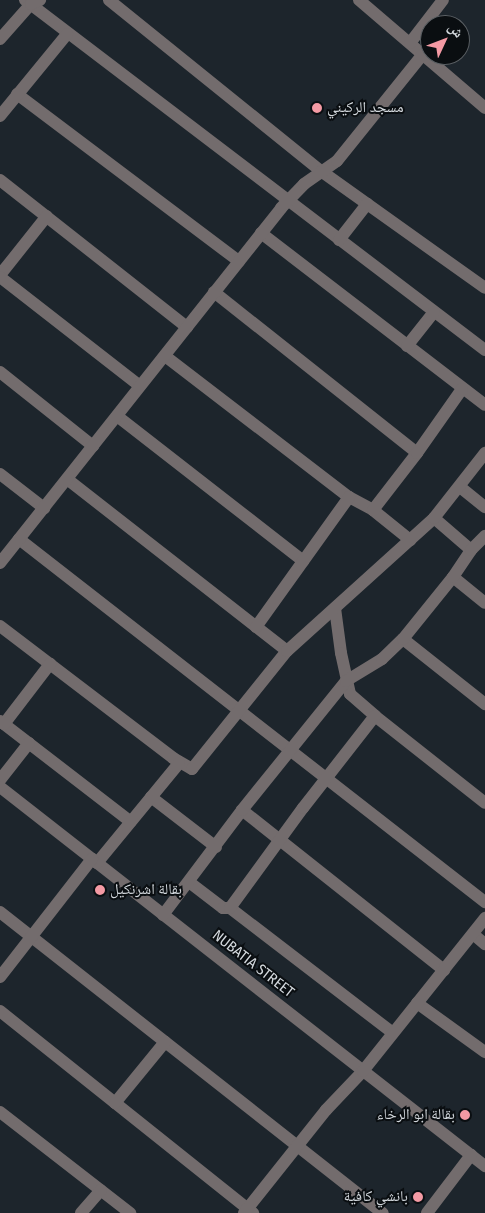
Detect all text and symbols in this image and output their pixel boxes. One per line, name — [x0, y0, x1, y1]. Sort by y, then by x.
north arrow — [420, 15, 470, 65]
text: ش — [444, 19, 467, 41]
place label: مسجد الركيني — [327, 99, 404, 117]
marker: مسجد الركيني — [311, 102, 323, 114]
place label: بقالة اشرنكيل — [110, 881, 182, 899]
marker: بقالة اشرنكيل — [94, 884, 106, 896]
street label: NUBATIA STREET — [209, 927, 297, 1001]
place label: بقالة ابو الرخاء — [377, 1106, 455, 1124]
marker: بقالة ابو الرخاء — [459, 1109, 471, 1121]
place label: بانشي كافية — [344, 1188, 408, 1206]
marker: بانشي كافية — [412, 1191, 424, 1203]

